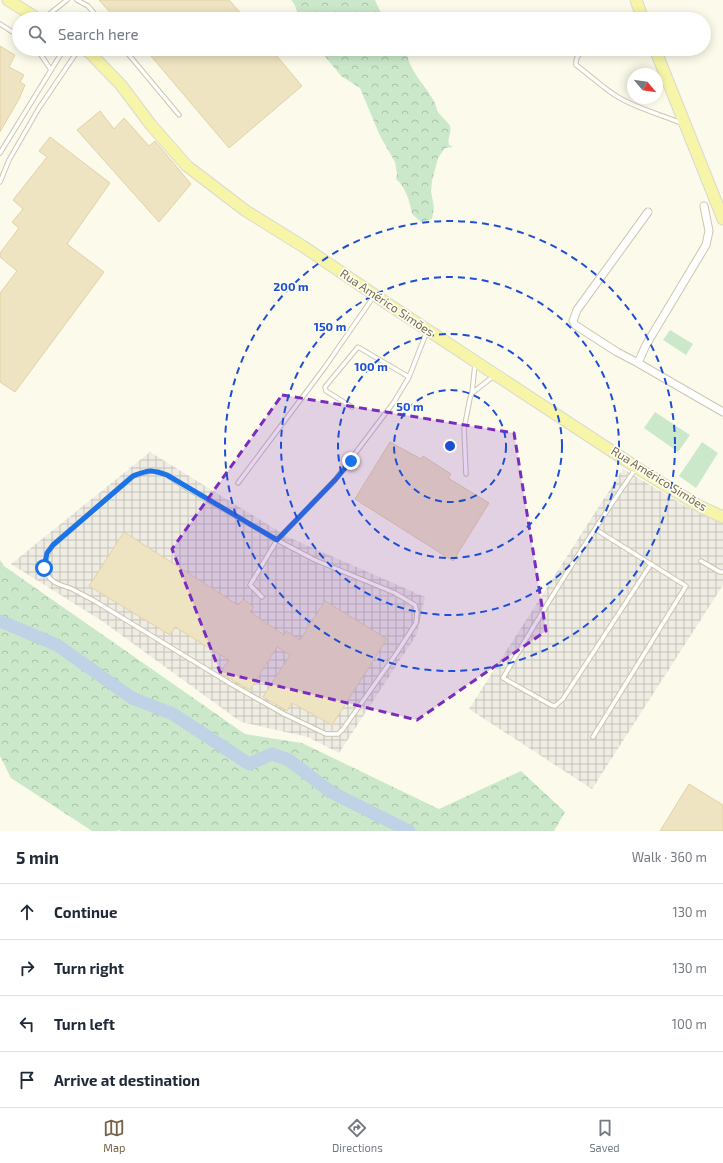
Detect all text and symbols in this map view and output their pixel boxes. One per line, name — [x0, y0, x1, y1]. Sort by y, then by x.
search box — [12, 12, 711, 56]
icon: search — [26, 23, 48, 45]
text: Search here — [58, 25, 139, 43]
north arrow — [627, 68, 663, 104]
street label: Rua Américo Simões — [338, 266, 437, 339]
text: 200 m — [273, 279, 309, 293]
text: 150 m — [314, 319, 346, 333]
text: 100 m — [354, 359, 388, 373]
text: 50 m — [396, 399, 424, 413]
centre of rings — [443, 439, 457, 453]
street label: Rua Américo Simões — [609, 443, 710, 513]
route end — [342, 452, 360, 470]
route start — [35, 559, 53, 577]
text: 5 min — [16, 847, 59, 867]
text: Walk · 360 m — [632, 849, 707, 865]
icon: ahead — [16, 901, 38, 923]
text: Continue — [54, 903, 117, 921]
text: 130 m — [672, 904, 707, 920]
icon: right — [16, 957, 38, 979]
text: Turn right — [54, 959, 124, 977]
text: 130 m — [672, 960, 707, 976]
icon: left — [16, 1013, 38, 1035]
text: Turn left — [54, 1015, 115, 1033]
text: 100 m — [672, 1016, 707, 1032]
icon: arrive — [16, 1069, 38, 1091]
text: Arrive at destination — [54, 1071, 200, 1089]
tab: Map — [103, 1117, 125, 1154]
tab: Directions — [332, 1117, 383, 1154]
tab: Saved — [589, 1117, 620, 1154]

